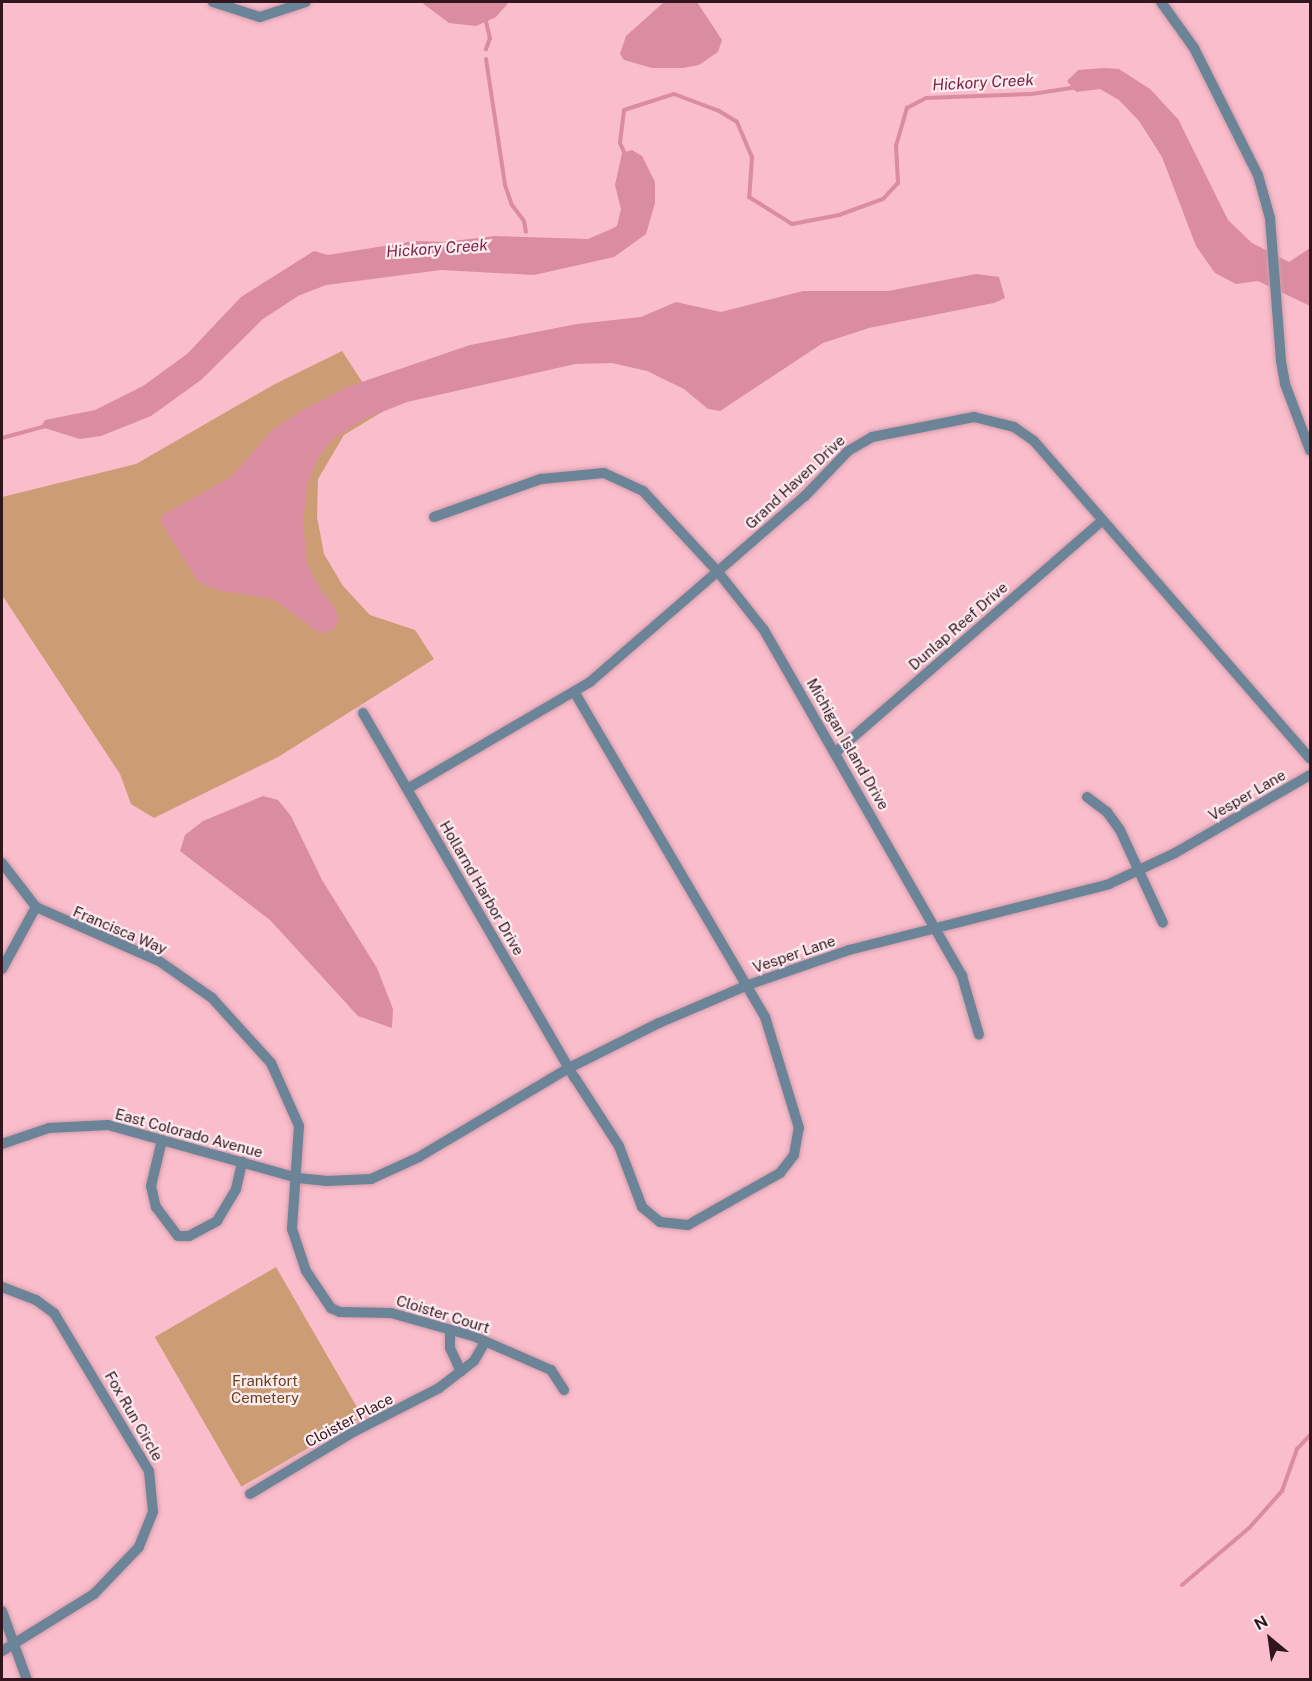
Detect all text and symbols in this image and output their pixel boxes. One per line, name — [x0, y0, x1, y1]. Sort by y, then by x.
water label: Hickory Creek — [932, 71, 1034, 95]
water label: Hickory Creek — [385, 236, 489, 262]
street label: Grand Haven Drive — [741, 431, 849, 533]
street label: Dunlap Reef Drive — [905, 578, 1011, 674]
street label: Michigan Island Drive — [803, 675, 893, 813]
street label: Vesper Lane — [1205, 766, 1289, 824]
street label: Hollarnd Harbor Drive — [436, 817, 528, 959]
street label: Francisca Way — [70, 902, 170, 958]
street label: Vesper Lane — [750, 931, 838, 977]
street label: East Colorado Avenue — [113, 1105, 265, 1161]
street label: Cloister Court — [394, 1291, 492, 1337]
street label: Fox Run Circle — [101, 1368, 167, 1464]
park label: Frankfort Cemetery — [231, 1371, 299, 1406]
street label: Cloister Place — [302, 1389, 396, 1451]
north arrow — [1240, 1609, 1300, 1669]
text: N — [1251, 1611, 1271, 1634]

